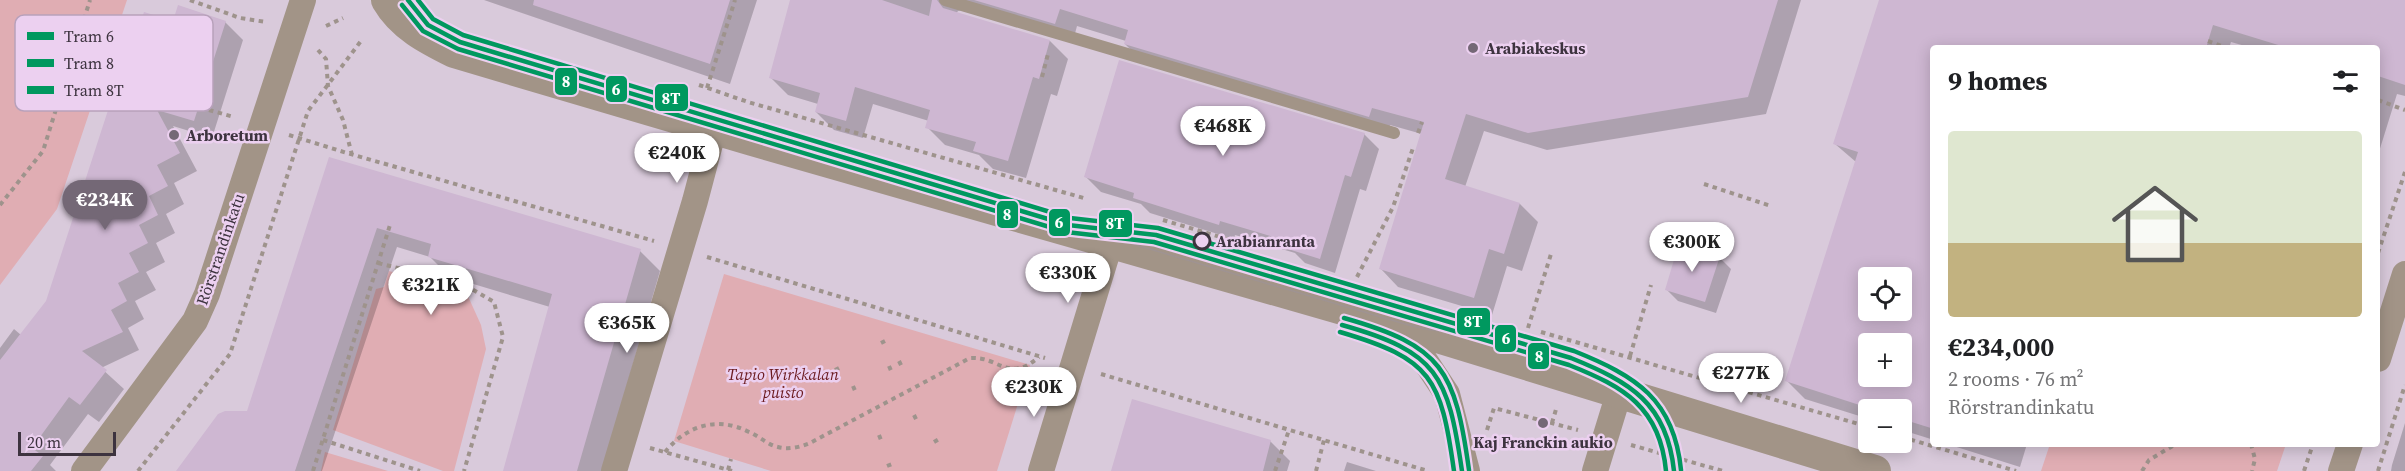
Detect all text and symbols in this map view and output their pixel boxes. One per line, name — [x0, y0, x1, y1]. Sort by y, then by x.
legend — [15, 15, 213, 111]
text: Tram 6 — [64, 25, 114, 47]
place label: Arabiakeskus — [1485, 37, 1586, 59]
marker: Arabiakeskus — [1466, 41, 1480, 55]
text: Tram 8 — [64, 52, 114, 74]
text: 9 homes — [1948, 63, 2047, 99]
icon: filters — [2329, 65, 2362, 98]
line badge: 8 — [554, 67, 578, 96]
text: 8 — [562, 70, 570, 92]
line badge: 6 — [605, 75, 628, 103]
text: 6 — [612, 78, 621, 100]
text: Tram 8T — [64, 79, 124, 101]
line badge: 8T — [654, 83, 689, 112]
text: 8T — [662, 87, 680, 109]
pin: €468K — [1181, 106, 1265, 157]
text: €468K — [1194, 111, 1252, 139]
place label: Arboretum — [186, 124, 269, 146]
marker: Arboretum — [167, 128, 181, 142]
pin: €240K — [635, 133, 719, 184]
text: €240K — [648, 138, 706, 166]
icon: home — [2101, 170, 2209, 278]
pin: €234K — [63, 180, 147, 231]
text: €234K — [76, 185, 134, 213]
street label: Rörstrandinkatu — [191, 190, 249, 308]
line badge: 8 — [996, 200, 1019, 229]
text: 8 — [1003, 203, 1011, 225]
line badge: 6 — [1048, 208, 1071, 237]
line badge: 8T — [1098, 209, 1133, 238]
text: 6 — [1055, 211, 1064, 233]
text: 8T — [1106, 212, 1124, 234]
pin: €300K — [1650, 222, 1734, 273]
text: €300K — [1663, 227, 1721, 255]
place label: Arabianranta — [1216, 230, 1316, 252]
marker: Arabianranta — [1193, 232, 1211, 250]
pin: €330K — [1026, 253, 1110, 304]
text: €330K — [1039, 258, 1097, 286]
pin: €321K — [389, 265, 473, 316]
map controls — [1858, 267, 1912, 453]
button: locate — [1858, 267, 1912, 321]
text: €321K — [402, 270, 460, 298]
pin: €365K — [585, 303, 669, 354]
line badge: 8T — [1456, 307, 1491, 336]
text: €365K — [598, 308, 656, 336]
text: 8T — [1464, 310, 1482, 332]
line badge: 6 — [1494, 324, 1517, 353]
text: 6 — [1502, 327, 1511, 349]
text: €234,000 — [1948, 329, 2054, 365]
button: + — [1858, 333, 1912, 387]
line badge: 8 — [1527, 342, 1550, 370]
text: 8 — [1535, 345, 1543, 367]
pin: €277K — [1699, 353, 1783, 404]
text: €277K — [1712, 358, 1770, 386]
park label: Tapio Wirkkalan puisto — [727, 363, 839, 403]
text: 2 rooms · 76 m² — [1948, 365, 2084, 393]
pin: €230K — [992, 367, 1076, 418]
text: €230K — [1005, 372, 1063, 400]
text: Rörstrandinkatu — [1948, 393, 2094, 421]
button: − — [1858, 399, 1912, 453]
marker: Kaj Franckin aukio — [1536, 416, 1550, 430]
scale bar — [18, 429, 116, 456]
text: 20 m — [27, 431, 61, 453]
place label: Kaj Franckin aukio — [1473, 431, 1613, 453]

